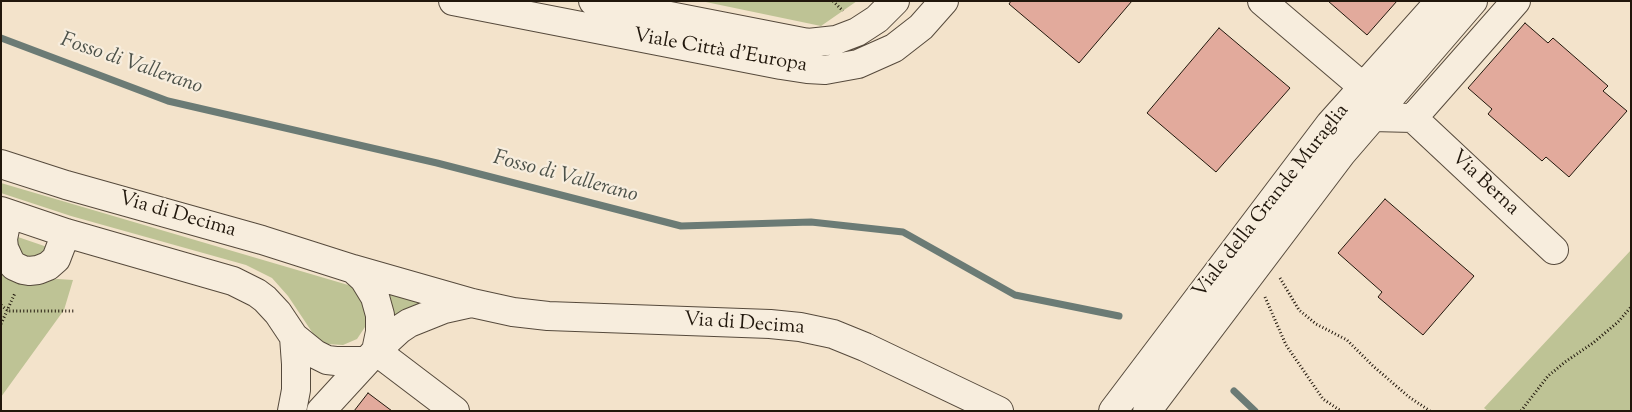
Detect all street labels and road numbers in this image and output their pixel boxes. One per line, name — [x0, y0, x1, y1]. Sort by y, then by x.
street label: Viale Città d'Europa — [631, 25, 809, 79]
street label: Viale della Grande Muraglia — [1189, 100, 1355, 304]
street label: Via Berna — [1445, 146, 1523, 222]
street label: Via di Decima — [116, 188, 238, 244]
street label: Via di Decima — [683, 309, 805, 341]

